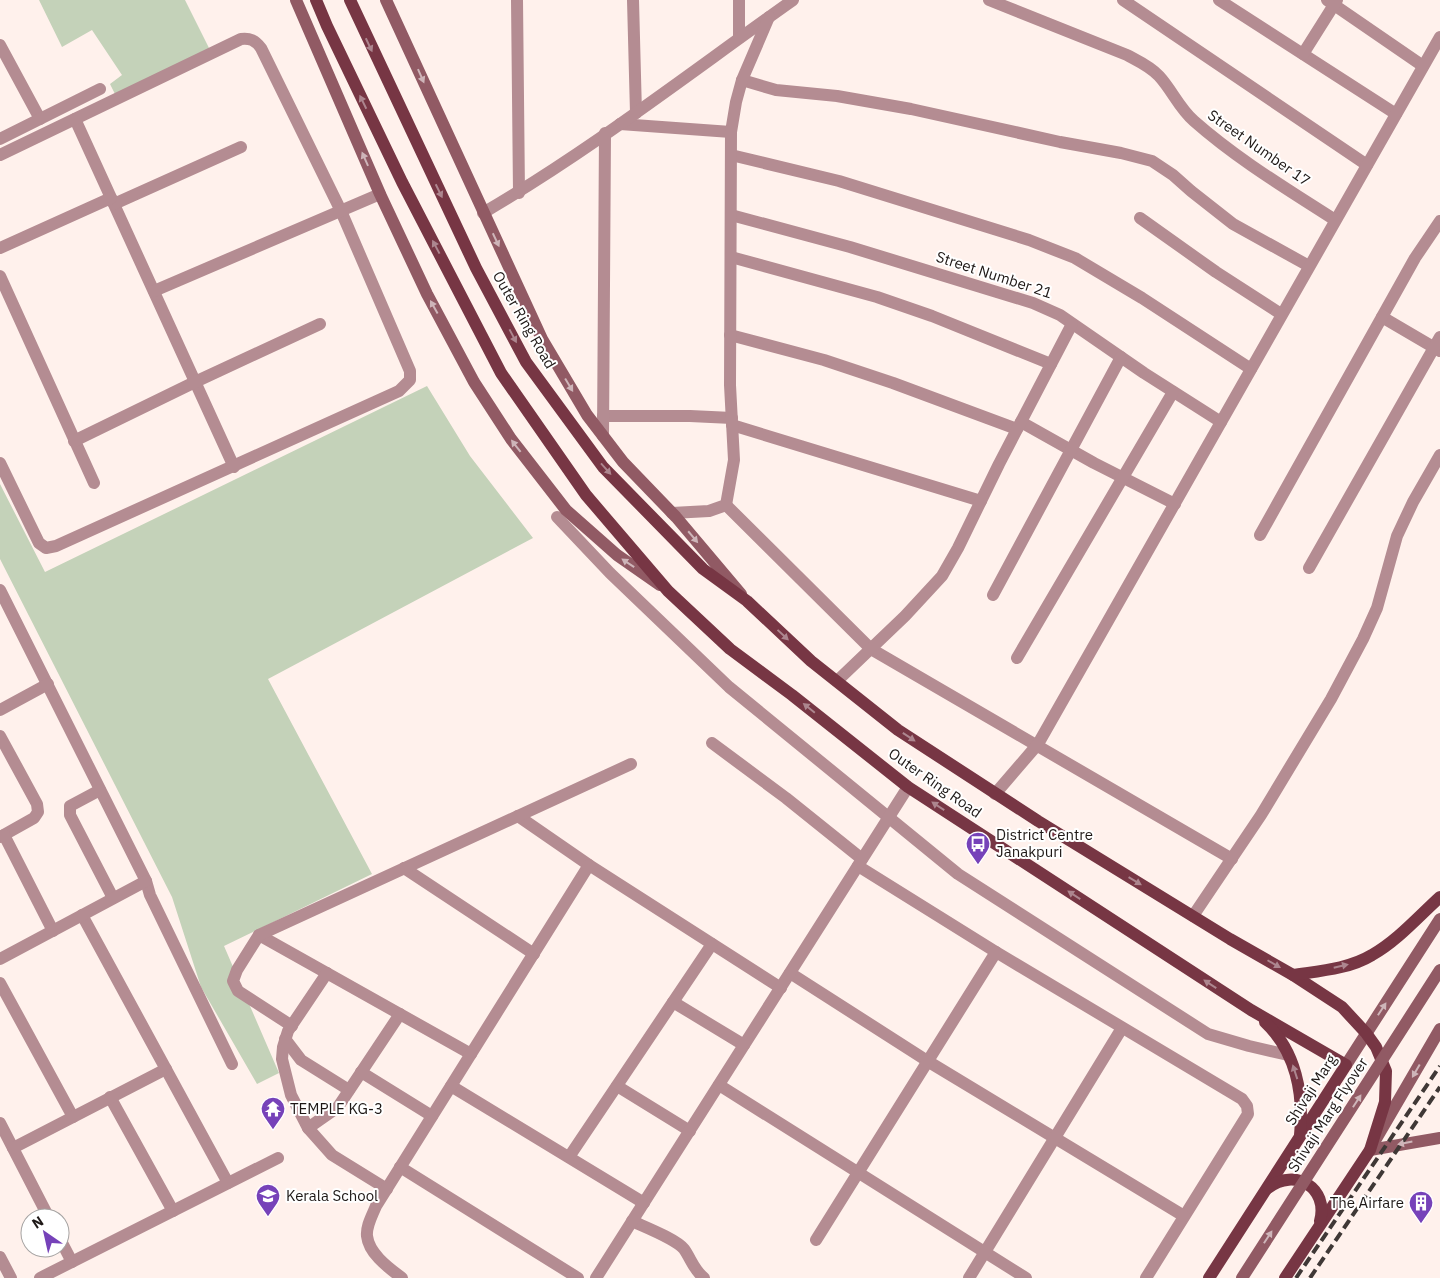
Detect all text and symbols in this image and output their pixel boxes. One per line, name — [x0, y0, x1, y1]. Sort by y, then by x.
one-way arrow — [365, 37, 374, 52]
one-way arrow — [417, 69, 425, 83]
one-way arrow — [359, 95, 367, 109]
street label: Street Number 17 — [1204, 105, 1314, 190]
one-way arrow — [361, 152, 369, 166]
one-way arrow — [435, 184, 443, 198]
one-way arrow — [492, 233, 500, 247]
one-way arrow — [432, 241, 441, 254]
street label: Street Number 21 — [934, 247, 1055, 302]
street label: Outer Ring Road — [489, 268, 560, 372]
one-way arrow — [429, 300, 438, 313]
one-way arrow — [509, 329, 517, 343]
one-way arrow — [565, 378, 574, 391]
one-way arrow — [511, 440, 522, 453]
one-way arrow — [600, 463, 611, 476]
one-way arrow — [688, 531, 699, 544]
one-way arrow — [621, 558, 635, 568]
one-way arrow — [777, 629, 789, 641]
one-way arrow — [802, 702, 815, 713]
one-way arrow — [902, 732, 916, 742]
street label: Outer Ring Road — [885, 743, 986, 822]
one-way arrow — [931, 802, 944, 811]
place label: District Centre Janakpuri — [996, 825, 1093, 861]
bus stop icon: District Centre Janakpuri — [965, 831, 991, 865]
one-way arrow — [1128, 876, 1141, 885]
one-way arrow — [1067, 890, 1080, 900]
one-way arrow — [1267, 960, 1281, 969]
one-way arrow — [1333, 962, 1349, 970]
one-way arrow — [1203, 979, 1217, 988]
one-way arrow — [1377, 1003, 1387, 1016]
street label: Shivaji Marg — [1281, 1051, 1341, 1129]
street label: Shivaji Marg Flyover — [1283, 1053, 1372, 1176]
one-way arrow — [1291, 1064, 1299, 1079]
one-way arrow — [1411, 1064, 1420, 1077]
one-way arrow — [1352, 1094, 1361, 1107]
temple icon: TEMPLE KG-3 — [260, 1096, 286, 1130]
place label: TEMPLE KG-3 — [290, 1099, 383, 1118]
one-way arrow — [1397, 1139, 1412, 1147]
school or university icon: Kerala School — [255, 1183, 281, 1217]
place label: Kerala School — [286, 1186, 378, 1205]
building icon: The Airfare — [1408, 1190, 1434, 1224]
place label: The Airfare — [1330, 1193, 1404, 1212]
north arrow — [20, 1208, 70, 1258]
text: N — [28, 1212, 47, 1233]
one-way arrow — [1264, 1230, 1273, 1244]

